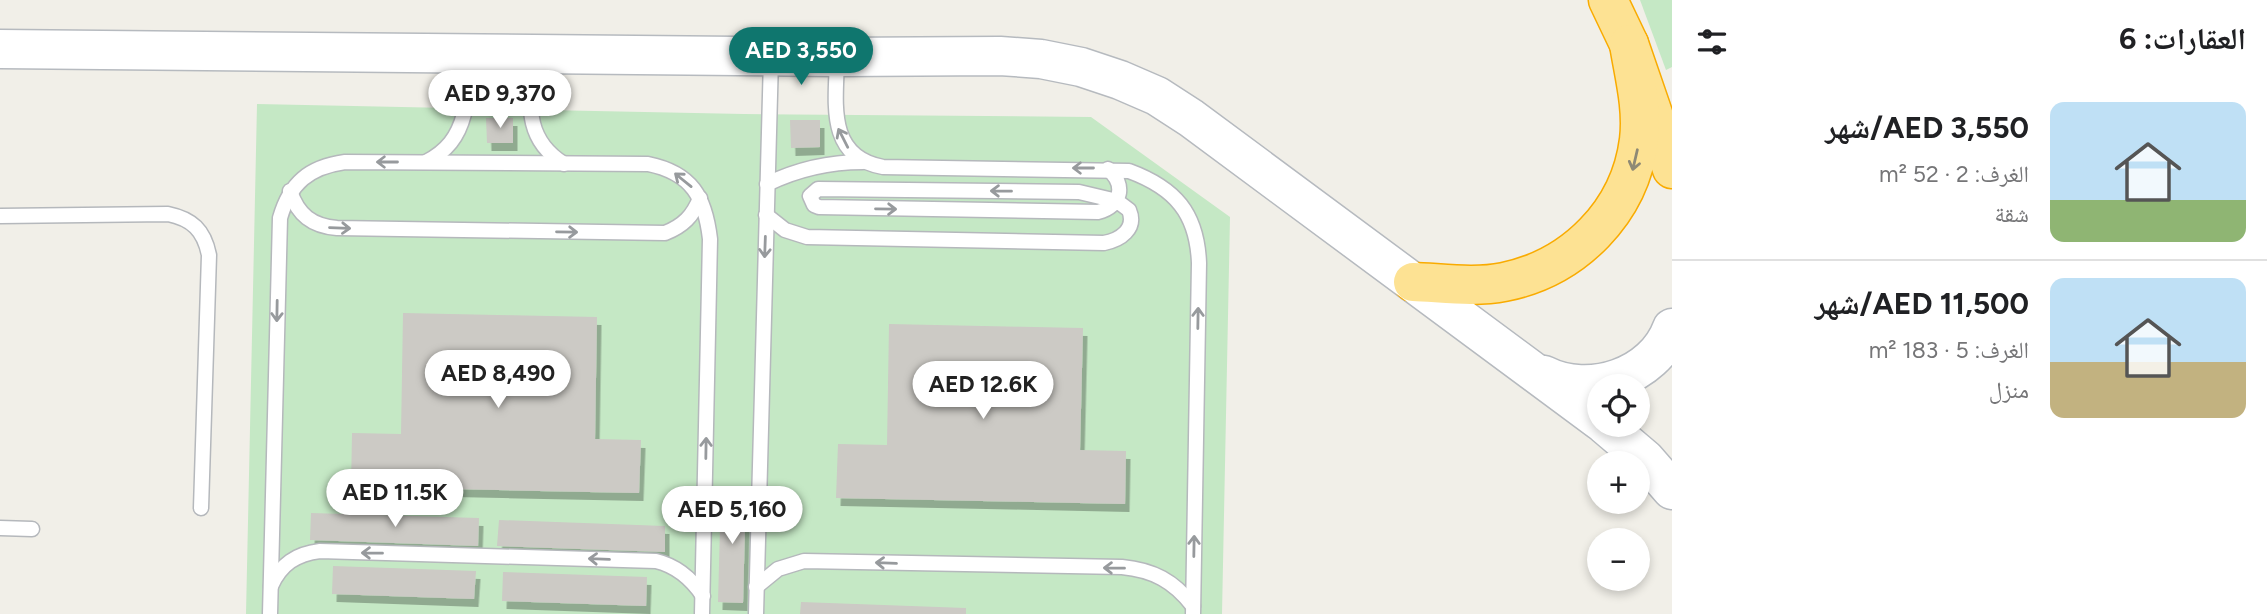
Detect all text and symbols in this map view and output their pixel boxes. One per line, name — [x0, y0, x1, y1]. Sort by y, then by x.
text: العقارات: 6 — [2119, 20, 2246, 57]
icon: filters — [1693, 23, 1731, 61]
pin: AED 3,550 — [721, 28, 881, 87]
text: AED 3,550 — [745, 36, 857, 64]
pin: AED 9,370 — [420, 71, 580, 130]
text: AED 9,370 — [444, 79, 556, 107]
text: AED 3,550/شهر — [1825, 109, 2029, 146]
one-way arrow — [836, 128, 850, 149]
icon: home — [2106, 130, 2190, 214]
one-way arrow — [1627, 148, 1641, 171]
one-way arrow — [375, 155, 398, 169]
text: الغرف: 2 · 52 m² — [1879, 160, 2029, 188]
one-way arrow — [1071, 162, 1094, 175]
one-way arrow — [675, 172, 693, 187]
one-way arrow — [989, 184, 1012, 198]
text: شقة — [1995, 200, 2029, 228]
one-way arrow — [874, 202, 897, 215]
one-way arrow — [328, 222, 351, 235]
one-way arrow — [556, 225, 579, 239]
one-way arrow — [759, 235, 772, 258]
text: AED 11,500/شهر — [1815, 285, 2029, 322]
one-way arrow — [270, 299, 284, 322]
icon: home — [2106, 306, 2190, 390]
one-way arrow — [1191, 307, 1205, 330]
text: الغرف: 5 · 183 m² — [1869, 336, 2029, 364]
pin: AED 8,490 — [418, 350, 578, 410]
text: AED 8,490 — [441, 359, 555, 387]
pin: AED 12.6K — [903, 362, 1063, 421]
text: AED 12.6K — [929, 370, 1037, 398]
map controls — [1587, 374, 1650, 591]
button: locate — [1587, 374, 1650, 437]
text: منزل — [1989, 376, 2029, 404]
one-way arrow — [699, 437, 713, 460]
button: + — [1587, 451, 1650, 514]
pin: AED 11.5K — [315, 470, 475, 529]
text: AED 11.5K — [342, 478, 448, 506]
pin: AED 5,160 — [652, 486, 812, 546]
text: AED 5,160 — [678, 495, 786, 523]
button: − — [1587, 528, 1650, 591]
one-way arrow — [1187, 535, 1201, 558]
one-way arrow — [360, 546, 383, 559]
one-way arrow — [588, 552, 611, 566]
one-way arrow — [875, 557, 898, 570]
one-way arrow — [1103, 561, 1126, 574]

